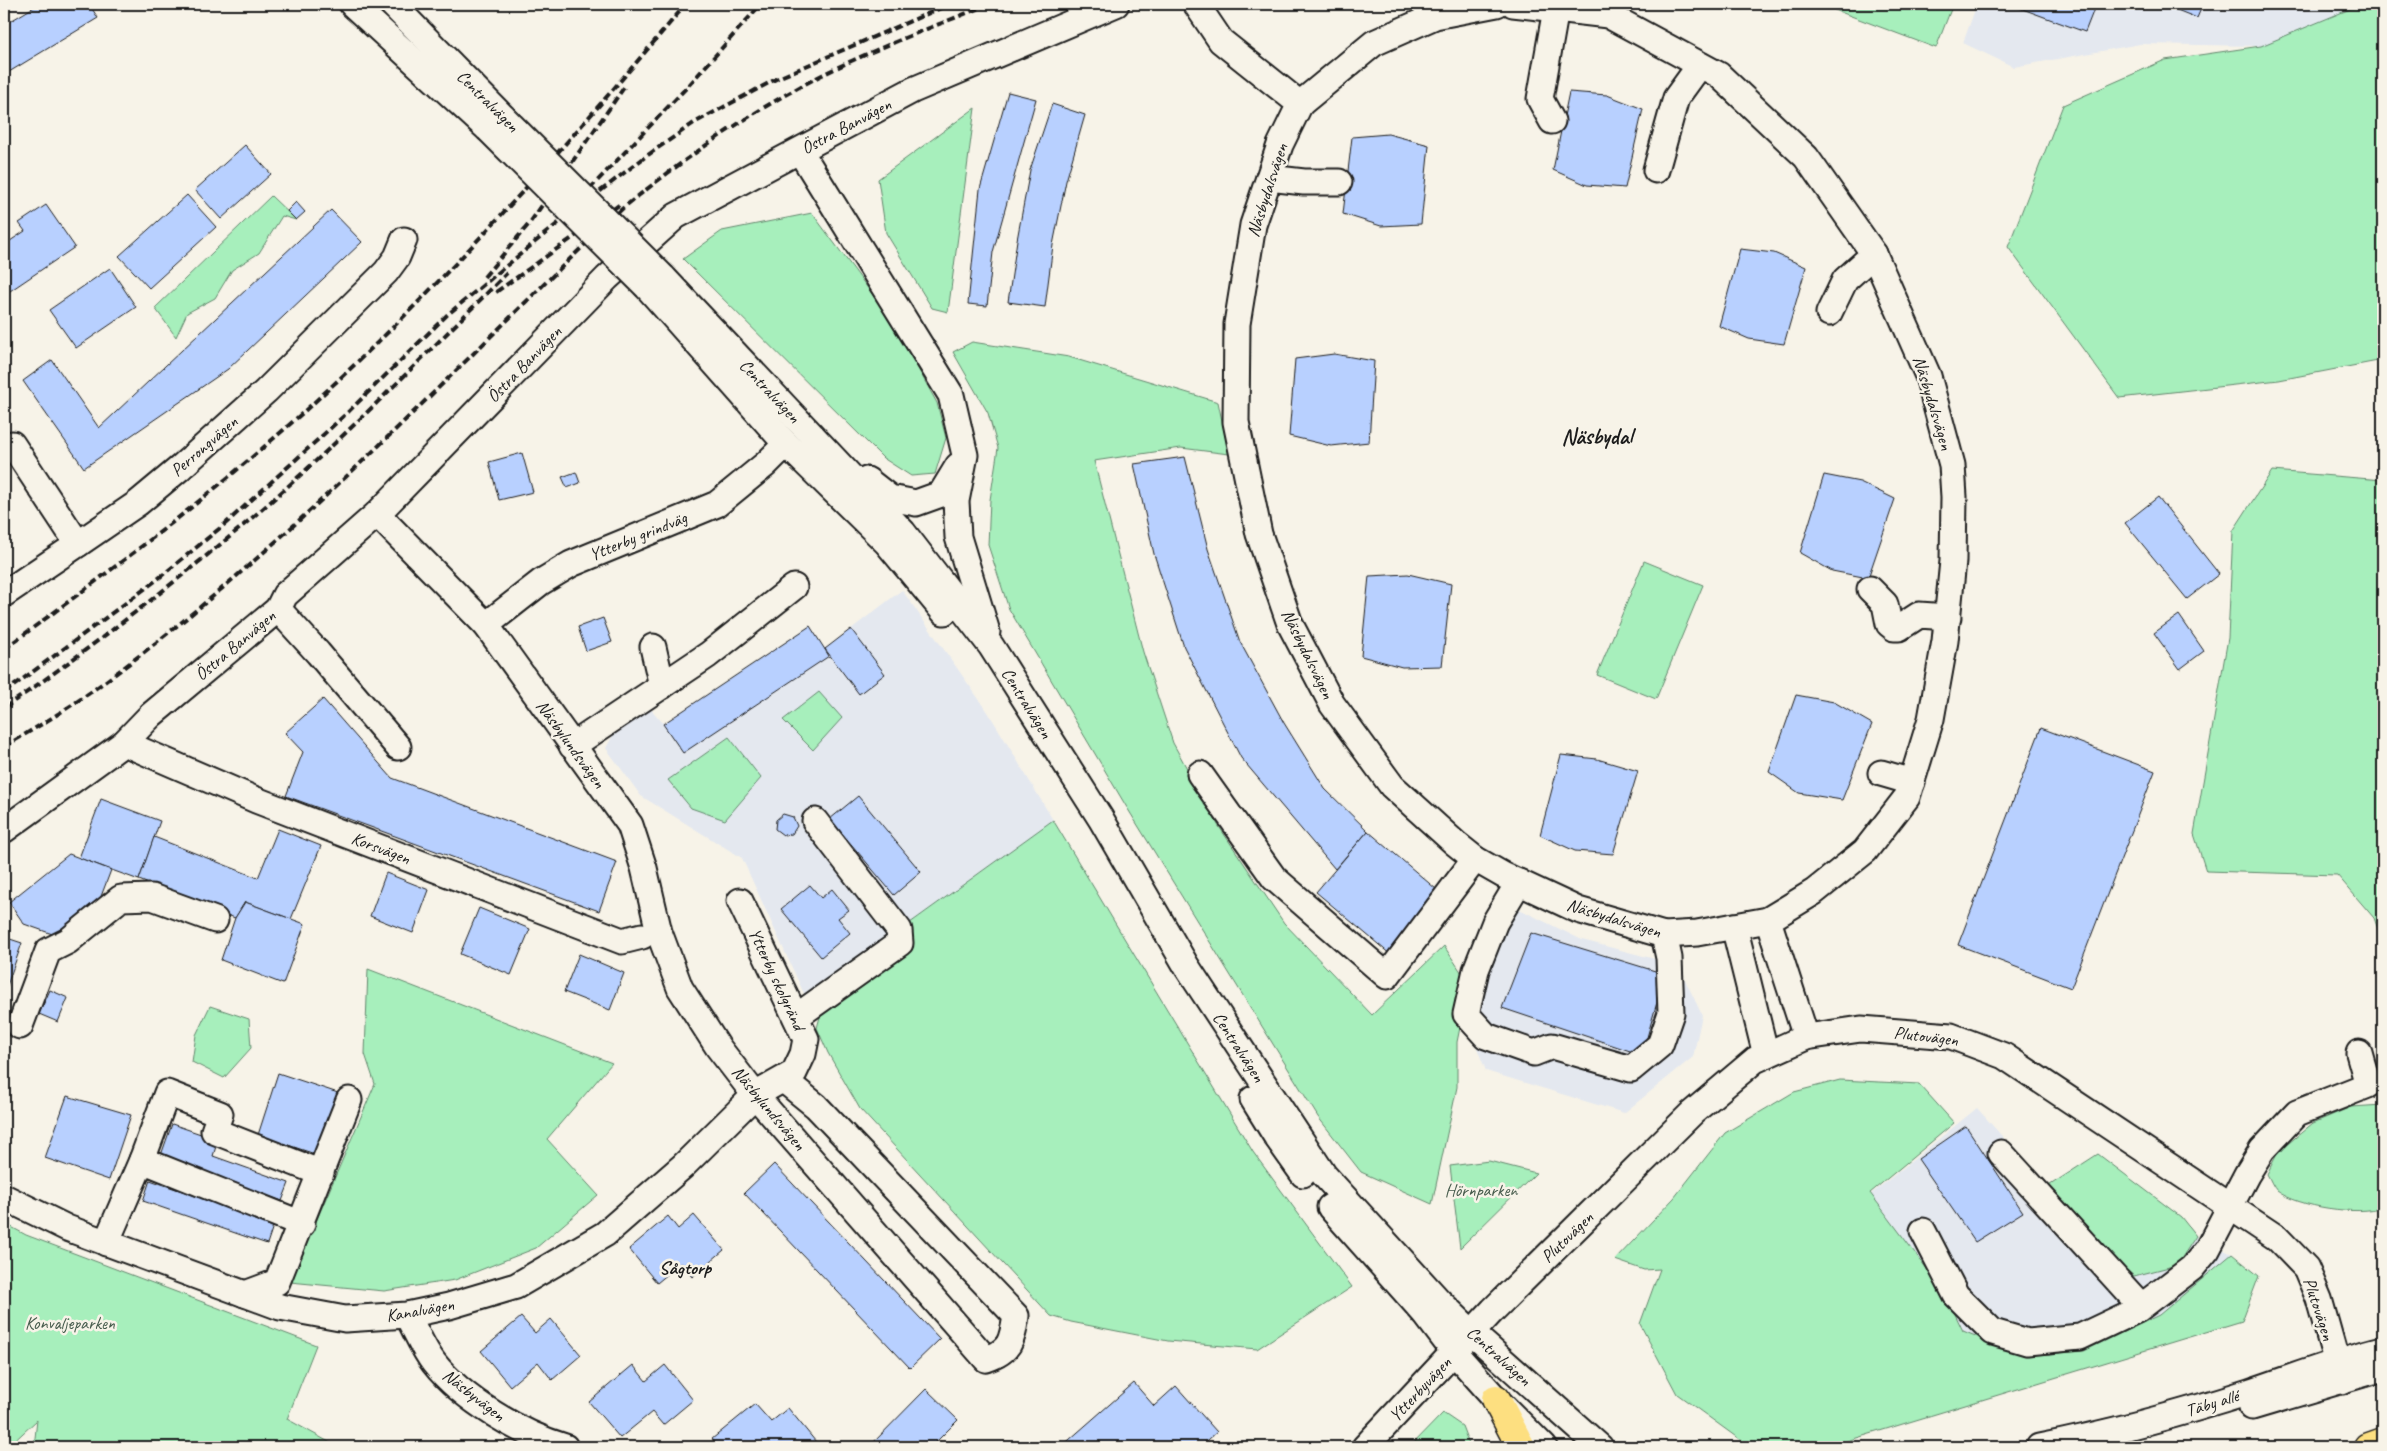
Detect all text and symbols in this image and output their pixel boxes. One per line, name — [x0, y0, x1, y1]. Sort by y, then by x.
street label: Centralvägen — [452, 65, 524, 137]
street label: Östra Banvägen — [797, 93, 895, 159]
street label: Näsbydalsvägen — [1242, 140, 1293, 240]
street label: Östra Banvägen — [482, 320, 567, 407]
street label: Näsbydalsvägen — [1908, 353, 1958, 453]
street label: Centralvägen — [735, 354, 806, 428]
street label: Perrongvägen — [166, 410, 243, 481]
district label: Näsbydal — [1562, 423, 1636, 451]
street label: Ytterby grindväg — [586, 506, 692, 566]
street label: Östra Banvägen — [190, 604, 281, 685]
street label: Näsbydalsvägen — [1277, 606, 1340, 703]
street label: Centralvägen — [997, 664, 1058, 743]
street label: Näsbylundsvägen — [532, 695, 611, 793]
street label: Korsvägen — [348, 827, 414, 870]
street label: Näsbydalsvägen — [1564, 893, 1664, 943]
street label: Ytterby skolgränd — [744, 925, 811, 1036]
street label: Centralvägen — [1208, 1008, 1270, 1087]
street label: Plutovägen — [1893, 1021, 1960, 1051]
street label: Näsbylundsvägen — [727, 1061, 811, 1156]
park label: Hörnparken — [1445, 1179, 1518, 1201]
street label: Plutovägen — [1536, 1206, 1599, 1267]
district label: Sågtorp — [659, 1256, 713, 1280]
street label: Plutovägen — [2299, 1275, 2340, 1344]
street label: Kanalvägen — [384, 1293, 457, 1327]
park label: Konvaljeparken — [25, 1312, 116, 1334]
street label: Centralvägen — [1462, 1321, 1536, 1391]
street label: Ytterbyvägen — [1384, 1351, 1456, 1426]
street label: Näsbyvägen — [438, 1364, 510, 1427]
street label: Täby allé — [2183, 1384, 2244, 1421]

